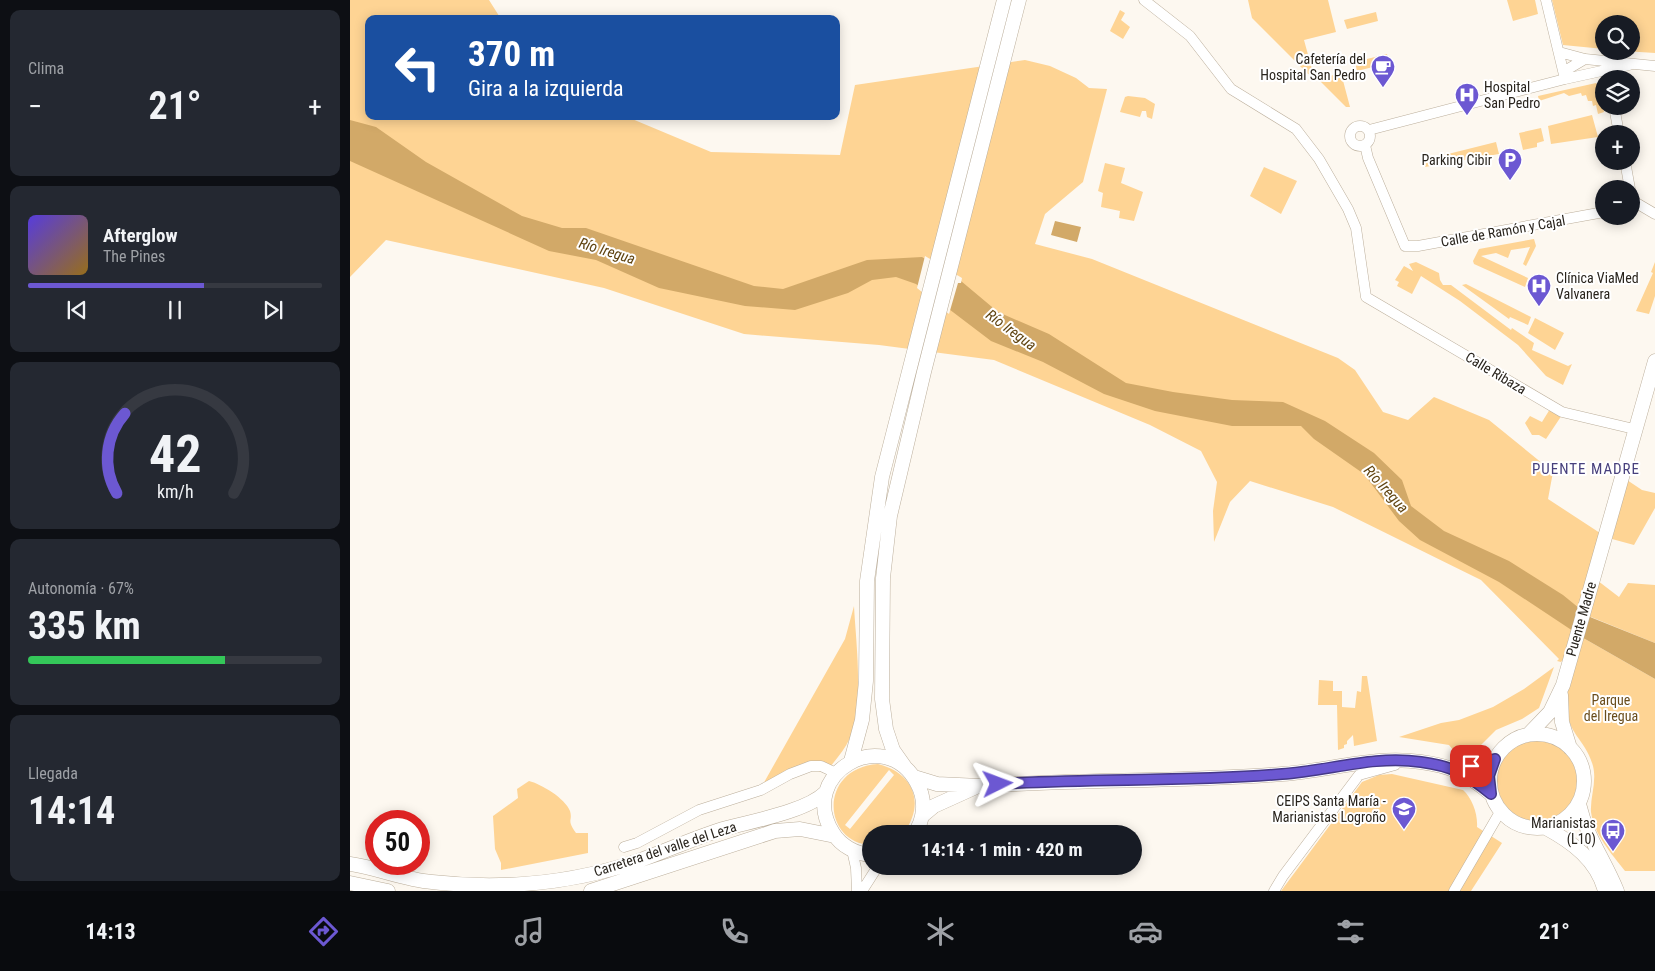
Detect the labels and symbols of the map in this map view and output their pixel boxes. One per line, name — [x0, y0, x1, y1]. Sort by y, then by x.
place label: Cafetería del Hospital San Pedro — [1260, 51, 1366, 83]
cafe icon: Cafetería del Hospital San Pedro — [1370, 54, 1396, 88]
place label: Hospital San Pedro — [1484, 79, 1540, 111]
hospital icon: Hospital San Pedro — [1454, 82, 1480, 116]
parking icon: Parking Cibir — [1497, 147, 1523, 181]
place label: Parking Cibir — [1421, 152, 1492, 168]
street label: Calle de Ramón y Cajal — [1440, 212, 1566, 250]
water label: Río Iregua — [577, 234, 637, 268]
place label: Clínica ViaMed Valvanera — [1556, 270, 1639, 302]
hospital icon: Clínica ViaMed Valvanera — [1526, 273, 1552, 307]
water label: Río Iregua — [982, 306, 1040, 354]
street label: Calle Ribaza — [1463, 349, 1529, 397]
district label: PUENTE MADRE — [1532, 460, 1640, 478]
water label: Río Iregua — [1360, 462, 1412, 517]
street label: Puente Madre — [1563, 580, 1599, 658]
park label: Parque del Iregua — [1584, 692, 1638, 724]
pin — [1450, 745, 1492, 787]
position arrow — [971, 757, 1023, 809]
place label: CEIPS Santa María - Marianistas Logroño — [1272, 793, 1387, 825]
school or university icon: CEIPS Santa María - Marianistas Logroño — [1391, 796, 1417, 830]
speed limit sign: 50 — [365, 810, 430, 875]
place label: Marianistas (L10) — [1531, 815, 1596, 848]
street label: Carretera del valle del Leza — [592, 818, 738, 880]
bus stop icon: Marianistas (L10) — [1600, 818, 1626, 852]

